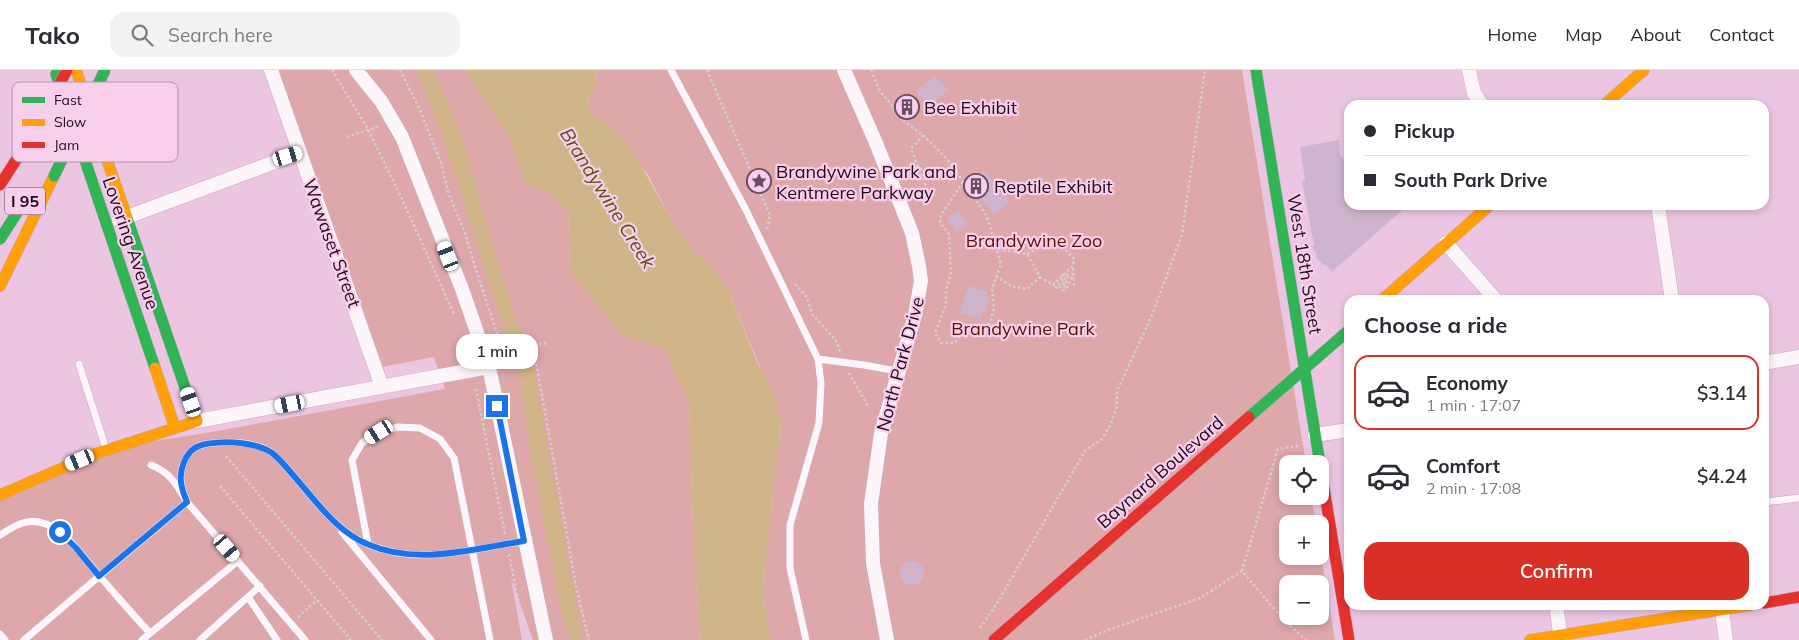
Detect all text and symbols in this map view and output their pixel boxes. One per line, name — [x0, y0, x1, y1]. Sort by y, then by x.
search box — [110, 12, 460, 57]
text: Tako — [25, 20, 80, 50]
icon: search — [128, 21, 156, 49]
text: Search here — [168, 23, 273, 47]
text: Home — [1487, 23, 1537, 46]
text: Map — [1565, 23, 1602, 46]
text: About — [1630, 23, 1681, 46]
text: Contact — [1709, 23, 1774, 46]
legend — [12, 82, 178, 162]
text: Fast — [54, 91, 82, 109]
building icon: Bee Exhibit — [894, 94, 920, 120]
place label: Bee Exhibit — [924, 96, 1017, 119]
text: Slow — [54, 113, 86, 131]
text: Pickup — [1394, 119, 1455, 143]
water label: Brandywine Creek — [555, 123, 662, 274]
text: Jam — [54, 136, 79, 154]
car — [271, 144, 304, 168]
place label: Brandywine Park and Kentmere Parkway — [776, 160, 956, 204]
place icon: Brandywine Park and Kentmere Parkway — [746, 168, 772, 194]
text: South Park Drive — [1394, 168, 1547, 192]
building icon: Reptile Exhibit — [963, 173, 989, 199]
street label: Lovering Avenue — [98, 174, 164, 312]
street label: Wawaset Street — [298, 175, 366, 311]
place label: Reptile Exhibit — [994, 175, 1113, 198]
road number: I 95 — [5, 188, 45, 214]
street label: West 18th Street — [1283, 192, 1327, 336]
park label: Brandywine Zoo — [966, 229, 1102, 252]
car — [435, 239, 460, 273]
street label: North Park Drive — [871, 294, 929, 434]
text: Choose a ride — [1364, 311, 1507, 339]
park label: Brandywine Park — [951, 317, 1095, 340]
callout: 1 min — [456, 334, 538, 368]
text: 1 min — [476, 341, 518, 361]
icon: car — [1366, 370, 1411, 415]
text: Economy — [1426, 371, 1508, 395]
text: $3.14 — [1697, 381, 1747, 405]
car — [179, 385, 202, 419]
car — [273, 394, 306, 414]
route end — [486, 395, 508, 417]
text: 1 min · 17:07 — [1426, 395, 1521, 415]
street label: Baynard Boulevard — [1092, 411, 1228, 533]
car — [362, 418, 395, 446]
car — [63, 447, 96, 473]
icon: car — [1366, 453, 1411, 498]
text: Comfort — [1426, 454, 1500, 478]
map controls — [1279, 455, 1329, 625]
button: locate — [1279, 455, 1329, 505]
text: $4.24 — [1697, 464, 1747, 488]
text: 2 min · 17:08 — [1426, 478, 1521, 498]
button: + — [1279, 515, 1329, 565]
route start — [49, 521, 71, 543]
car — [211, 532, 242, 564]
button: Confirm — [1364, 542, 1749, 600]
button: − — [1279, 575, 1329, 625]

